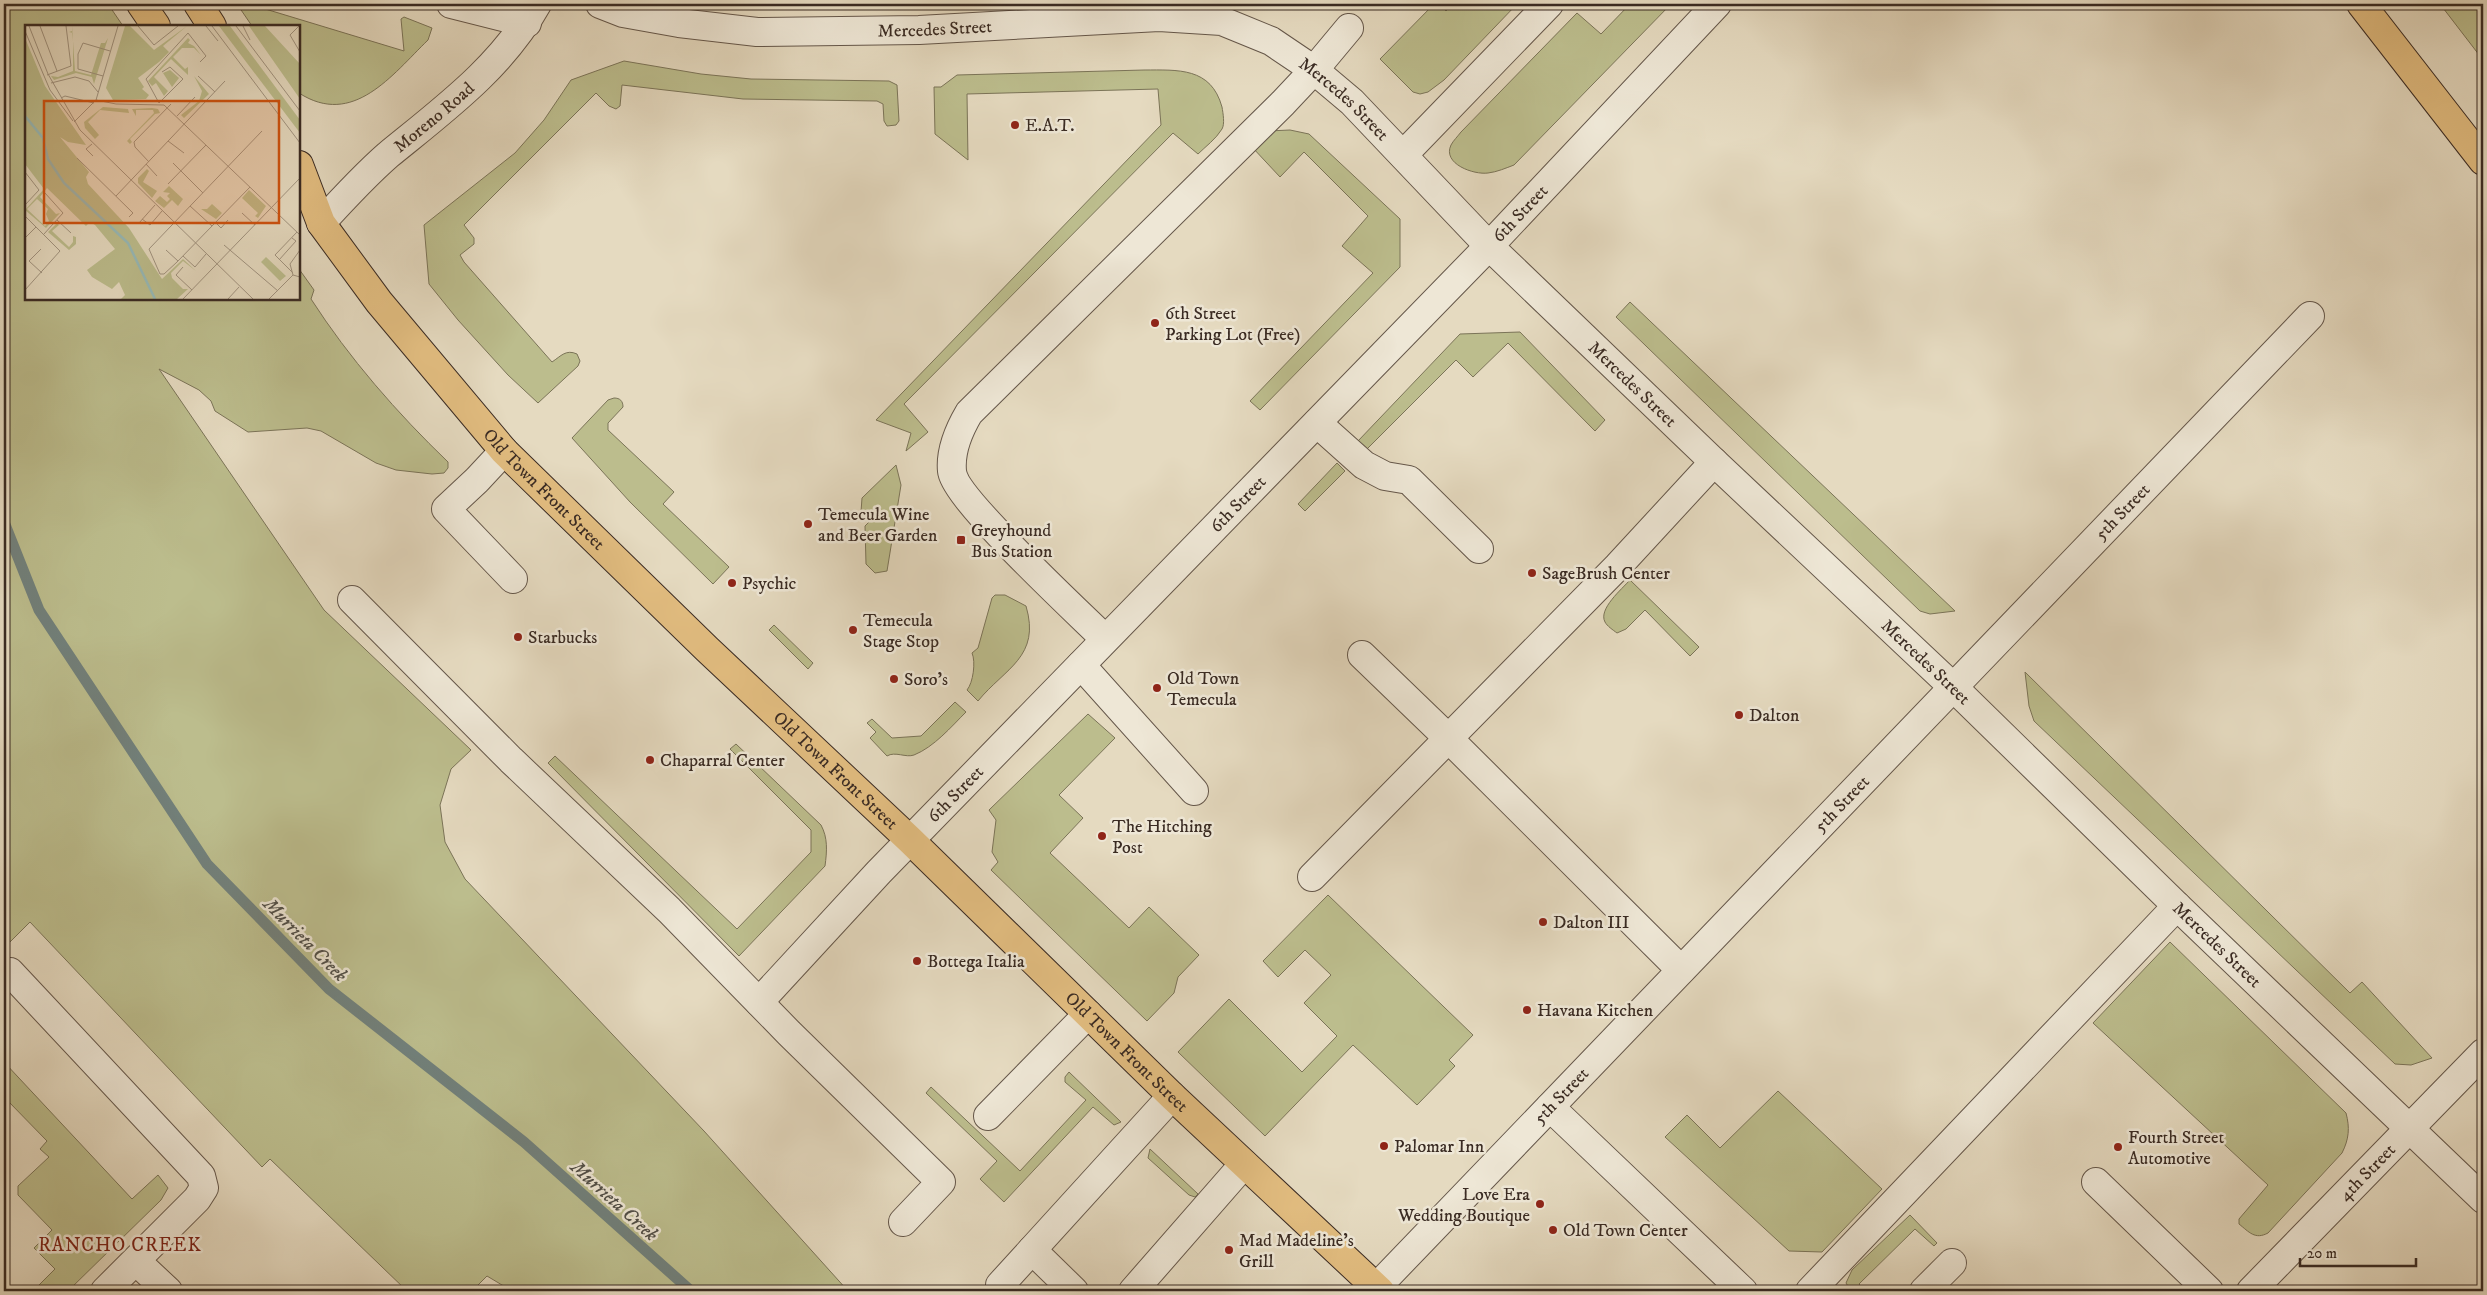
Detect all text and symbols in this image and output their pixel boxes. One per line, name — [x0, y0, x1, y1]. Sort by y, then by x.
street label: Mercedes Street — [878, 16, 993, 43]
inset map — [25, 25, 300, 300]
street label: Mercedes Street — [1294, 53, 1393, 146]
street label: Moreno Road — [390, 78, 479, 158]
place label: E.A.T. — [1025, 115, 1075, 137]
marker: E.A.T. — [1009, 119, 1021, 131]
street label: 6th Street — [1488, 180, 1553, 247]
place label: 6th Street Parking Lot (Free) — [1165, 303, 1300, 346]
marker: 6th Street Parking Lot (Free) — [1149, 317, 1161, 329]
street label: Mercedes Street — [1583, 337, 1681, 432]
street label: Old Town Front Street — [478, 425, 609, 555]
street label: 6th Street — [1206, 471, 1271, 538]
street label: 5th Street — [2090, 479, 2155, 545]
place label: Temecula Wine and Beer Garden — [818, 504, 938, 547]
marker: Temecula Wine and Beer Garden — [802, 518, 814, 530]
place label: Greyhound Bus Station — [971, 520, 1053, 563]
marker: Greyhound Bus Station — [955, 534, 967, 546]
place label: SageBrush Center — [1542, 563, 1670, 585]
marker: SageBrush Center — [1526, 567, 1538, 579]
place label: Psychic — [742, 573, 797, 595]
marker: Psychic — [726, 577, 738, 589]
place label: Temecula Stage Stop — [863, 610, 939, 653]
street label: Mercedes Street — [1876, 615, 1975, 710]
marker: Temecula Stage Stop — [847, 624, 859, 636]
place label: Starbucks — [528, 627, 597, 649]
marker: Starbucks — [512, 631, 524, 643]
place label: Old Town Temecula — [1167, 668, 1240, 711]
place label: Soro's — [904, 669, 948, 691]
marker: Soro's — [888, 673, 900, 685]
marker: Old Town Temecula — [1151, 682, 1163, 694]
place label: Dalton — [1749, 705, 1800, 727]
street label: Old Town Front Street — [768, 707, 902, 835]
marker: Dalton — [1733, 709, 1745, 721]
place label: Chaparral Center — [660, 750, 785, 772]
marker: Chaparral Center — [644, 754, 656, 766]
street label: 6th Street — [923, 761, 989, 828]
street label: 5th Street — [1810, 771, 1875, 837]
place label: The Hitching Post — [1112, 816, 1212, 859]
marker: The Hitching Post — [1096, 830, 1108, 842]
water label: Murrieta Creek — [257, 892, 352, 987]
street label: Mercedes Street — [2168, 898, 2266, 993]
place label: Dalton III — [1553, 912, 1629, 934]
marker: Dalton III — [1537, 916, 1549, 928]
place label: Bottega Italia — [927, 951, 1025, 973]
marker: Bottega Italia — [911, 955, 923, 967]
street label: Old Town Front Street — [1060, 988, 1193, 1118]
place label: Havana Kitchen — [1537, 1000, 1654, 1022]
marker: Havana Kitchen — [1521, 1004, 1533, 1016]
street label: 5th Street — [1529, 1063, 1594, 1129]
place label: Fourth Street Automotive — [2128, 1127, 2224, 1170]
place label: Palomar Inn — [1394, 1136, 1485, 1158]
street label: 4th Street — [2335, 1139, 2401, 1206]
marker: Palomar Inn — [1378, 1140, 1390, 1152]
marker: Fourth Street Automotive — [2112, 1141, 2124, 1153]
water label: Murrieta Creek — [564, 1155, 662, 1246]
place label: Love Era Wedding Boutique — [1397, 1184, 1530, 1227]
marker: Love Era Wedding Boutique — [1534, 1198, 1546, 1210]
place label: Old Town Center — [1563, 1220, 1688, 1242]
marker: Old Town Center — [1547, 1224, 1559, 1236]
place label: Mad Madeline's Grill — [1239, 1230, 1354, 1273]
district label: RANCHO CREEK — [38, 1234, 202, 1257]
scale bar — [2300, 1235, 2416, 1267]
marker: Mad Madeline's Grill — [1223, 1244, 1235, 1256]
text: 20 m — [2307, 1244, 2337, 1263]

